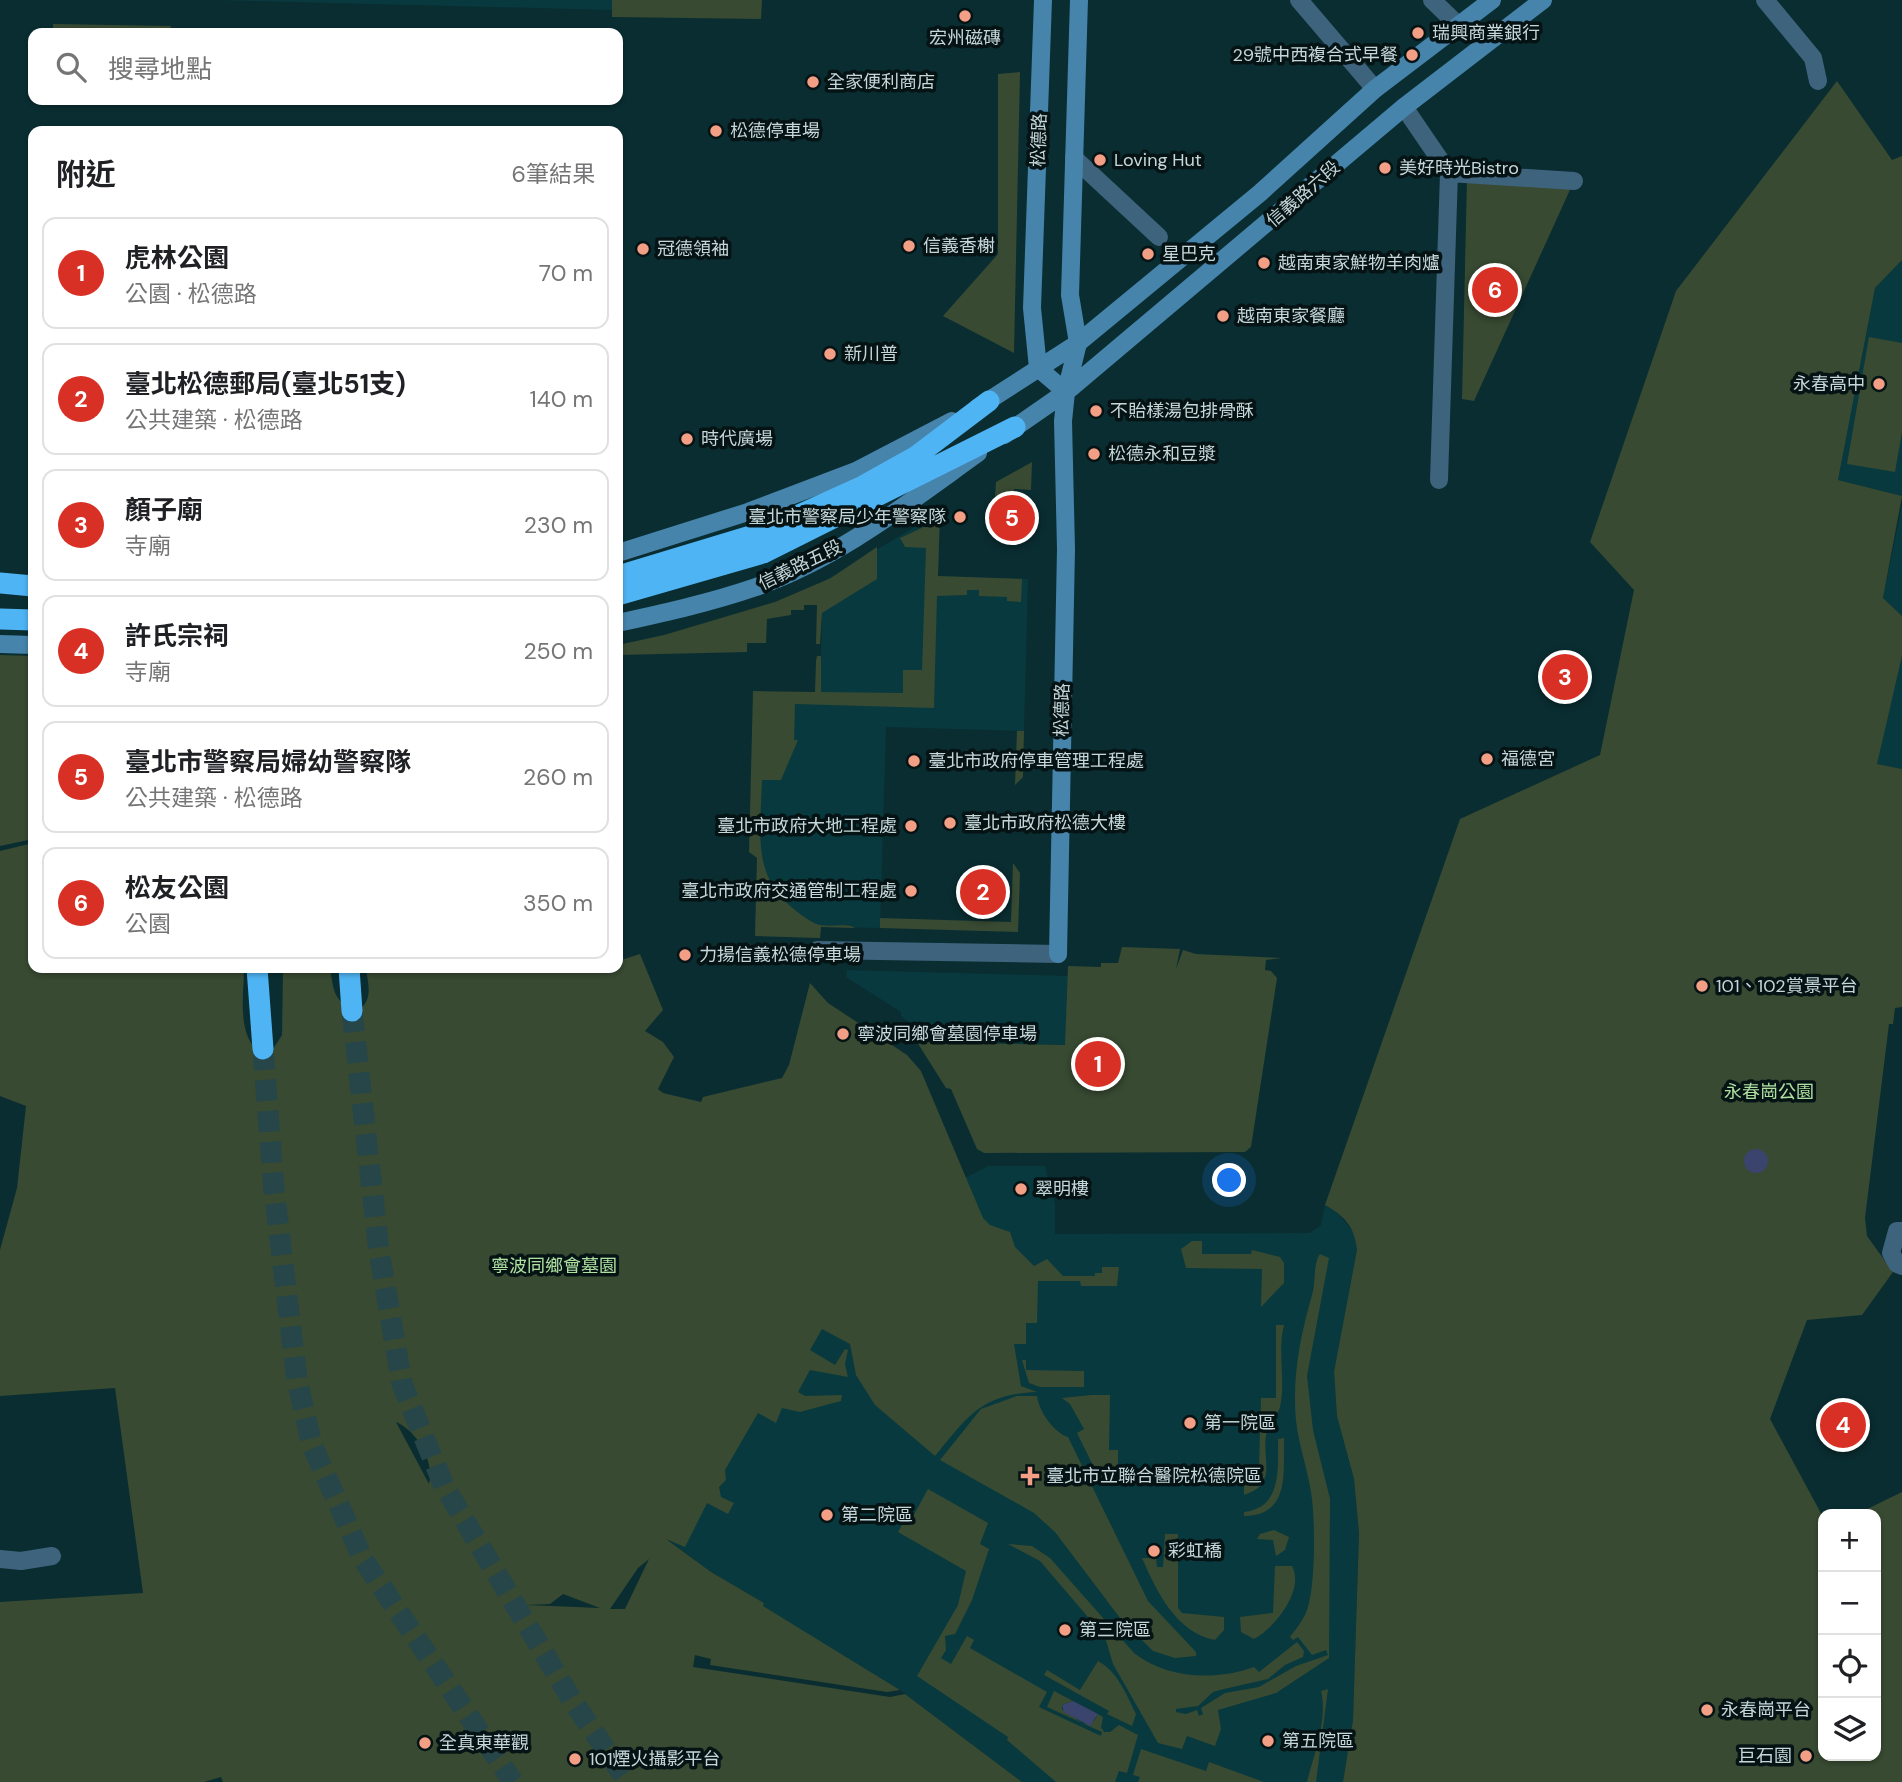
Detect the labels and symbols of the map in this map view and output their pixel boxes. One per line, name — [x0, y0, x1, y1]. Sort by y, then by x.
marker: 宏州磁磚 — [957, 8, 973, 24]
place label: 瑞興商業銀行 — [1432, 21, 1540, 45]
marker: 瑞興商業銀行 — [1410, 25, 1426, 41]
place label: 宏州磁磚 — [929, 26, 1001, 50]
place label: 29號中西複合式早餐 — [1233, 43, 1398, 67]
marker: 29號中西複合式早餐 — [1404, 47, 1420, 63]
place label: 全家便利商店 — [827, 70, 935, 94]
marker: 全家便利商店 — [805, 74, 821, 90]
street label: 松德路 — [1026, 113, 1052, 167]
place label: 松德停車場 — [730, 119, 820, 143]
marker: 松德停車場 — [708, 123, 724, 139]
place label: Loving Hut — [1114, 148, 1202, 172]
marker: Loving Hut — [1092, 152, 1108, 168]
street label: 信義路六段 — [1261, 155, 1345, 233]
place label: 美好時光Bistro — [1399, 156, 1519, 180]
marker: 美好時光Bistro — [1377, 160, 1393, 176]
place label: 信義香榭 — [923, 234, 995, 258]
place label: 冠德領袖 — [657, 237, 729, 261]
marker: 信義香榭 — [901, 238, 917, 254]
marker: 冠德領袖 — [635, 241, 651, 257]
place label: 星巴克 — [1162, 242, 1216, 266]
marker: 星巴克 — [1140, 246, 1156, 262]
place label: 越南東家鮮物羊肉爐 — [1278, 251, 1440, 275]
marker: 越南東家鮮物羊肉爐 — [1256, 255, 1272, 271]
pin: 6 — [1472, 264, 1518, 316]
place label: 越南東家餐廳 — [1237, 304, 1345, 328]
marker: 越南東家餐廳 — [1215, 308, 1231, 324]
place label: 新川普 — [844, 342, 898, 366]
marker: 新川普 — [822, 346, 838, 362]
place label: 永春高中 — [1793, 372, 1865, 396]
marker: 永春高中 — [1871, 376, 1887, 392]
place label: 不貽樣湯包排骨酥 — [1110, 399, 1254, 423]
marker: 不貽樣湯包排骨酥 — [1088, 403, 1104, 419]
place label: 時代廣場 — [701, 427, 773, 451]
marker: 時代廣場 — [679, 431, 695, 447]
place label: 松德永和豆漿 — [1108, 442, 1216, 466]
marker: 松德永和豆漿 — [1086, 446, 1102, 462]
pin: 5 — [989, 492, 1035, 544]
place label: 臺北市警察局少年警察隊 — [748, 505, 946, 529]
marker: 臺北市警察局少年警察隊 — [952, 509, 968, 525]
street label: 信義路五段 — [754, 534, 846, 596]
pin: 3 — [1542, 651, 1588, 703]
street label: 松德路 — [1050, 683, 1074, 737]
place label: 福德宮 — [1501, 747, 1555, 771]
place label: 臺北市政府停車管理工程處 — [928, 749, 1144, 773]
marker: 福德宮 — [1479, 751, 1495, 767]
marker: 臺北市政府停車管理工程處 — [906, 753, 922, 769]
place label: 臺北市政府松德大樓 — [964, 811, 1126, 835]
place label: 臺北市政府大地工程處 — [717, 814, 897, 838]
marker: 臺北市政府松德大樓 — [942, 815, 958, 831]
marker: 臺北市政府大地工程處 — [903, 818, 919, 834]
pin: 2 — [960, 866, 1006, 918]
place label: 臺北市政府交通管制工程處 — [681, 879, 897, 903]
marker: 臺北市政府交通管制工程處 — [903, 883, 919, 899]
place label: 力揚信義松德停車場 — [699, 943, 861, 967]
marker: 力揚信義松德停車場 — [677, 947, 693, 963]
place label: 101、102賞景平台 — [1716, 974, 1858, 998]
marker: 101、102賞景平台 — [1694, 978, 1710, 994]
place label: 寧波同鄉會墓園停車場 — [857, 1022, 1037, 1046]
marker: 寧波同鄉會墓園停車場 — [835, 1026, 851, 1042]
pin: 1 — [1075, 1038, 1121, 1090]
park label: 永春崗公園 — [1724, 1080, 1814, 1104]
your location — [1212, 1163, 1246, 1197]
place label: 翠明樓 — [1035, 1177, 1089, 1201]
marker: 翠明樓 — [1013, 1181, 1029, 1197]
park label: 寧波同鄉會墓園 — [491, 1254, 617, 1278]
pin: 4 — [1820, 1399, 1866, 1451]
place label: 第一院區 — [1204, 1411, 1276, 1435]
marker: 第一院區 — [1182, 1415, 1198, 1431]
place label: 臺北市立聯合醫院松德院區 — [1046, 1464, 1262, 1488]
marker: 臺北市立聯合醫院松德院區 — [1020, 1466, 1040, 1486]
place label: 第二院區 — [841, 1503, 913, 1527]
marker: 第二院區 — [819, 1507, 835, 1523]
place label: 彩虹橋 — [1168, 1539, 1222, 1563]
marker: 彩虹橋 — [1146, 1543, 1162, 1559]
place label: 第三院區 — [1079, 1618, 1151, 1642]
marker: 第三院區 — [1057, 1622, 1073, 1638]
place label: 永春崗平台 — [1721, 1698, 1811, 1722]
marker: 永春崗平台 — [1699, 1702, 1715, 1718]
place label: 第五院區 — [1282, 1729, 1354, 1753]
place label: 全真東華觀 — [439, 1731, 529, 1755]
marker: 第五院區 — [1260, 1733, 1276, 1749]
marker: 全真東華觀 — [417, 1735, 433, 1751]
place label: 巨石園 — [1738, 1744, 1792, 1768]
place label: 101煙火攝影平台 — [589, 1747, 721, 1771]
marker: 巨石園 — [1798, 1748, 1814, 1764]
marker: 101煙火攝影平台 — [567, 1751, 583, 1767]

